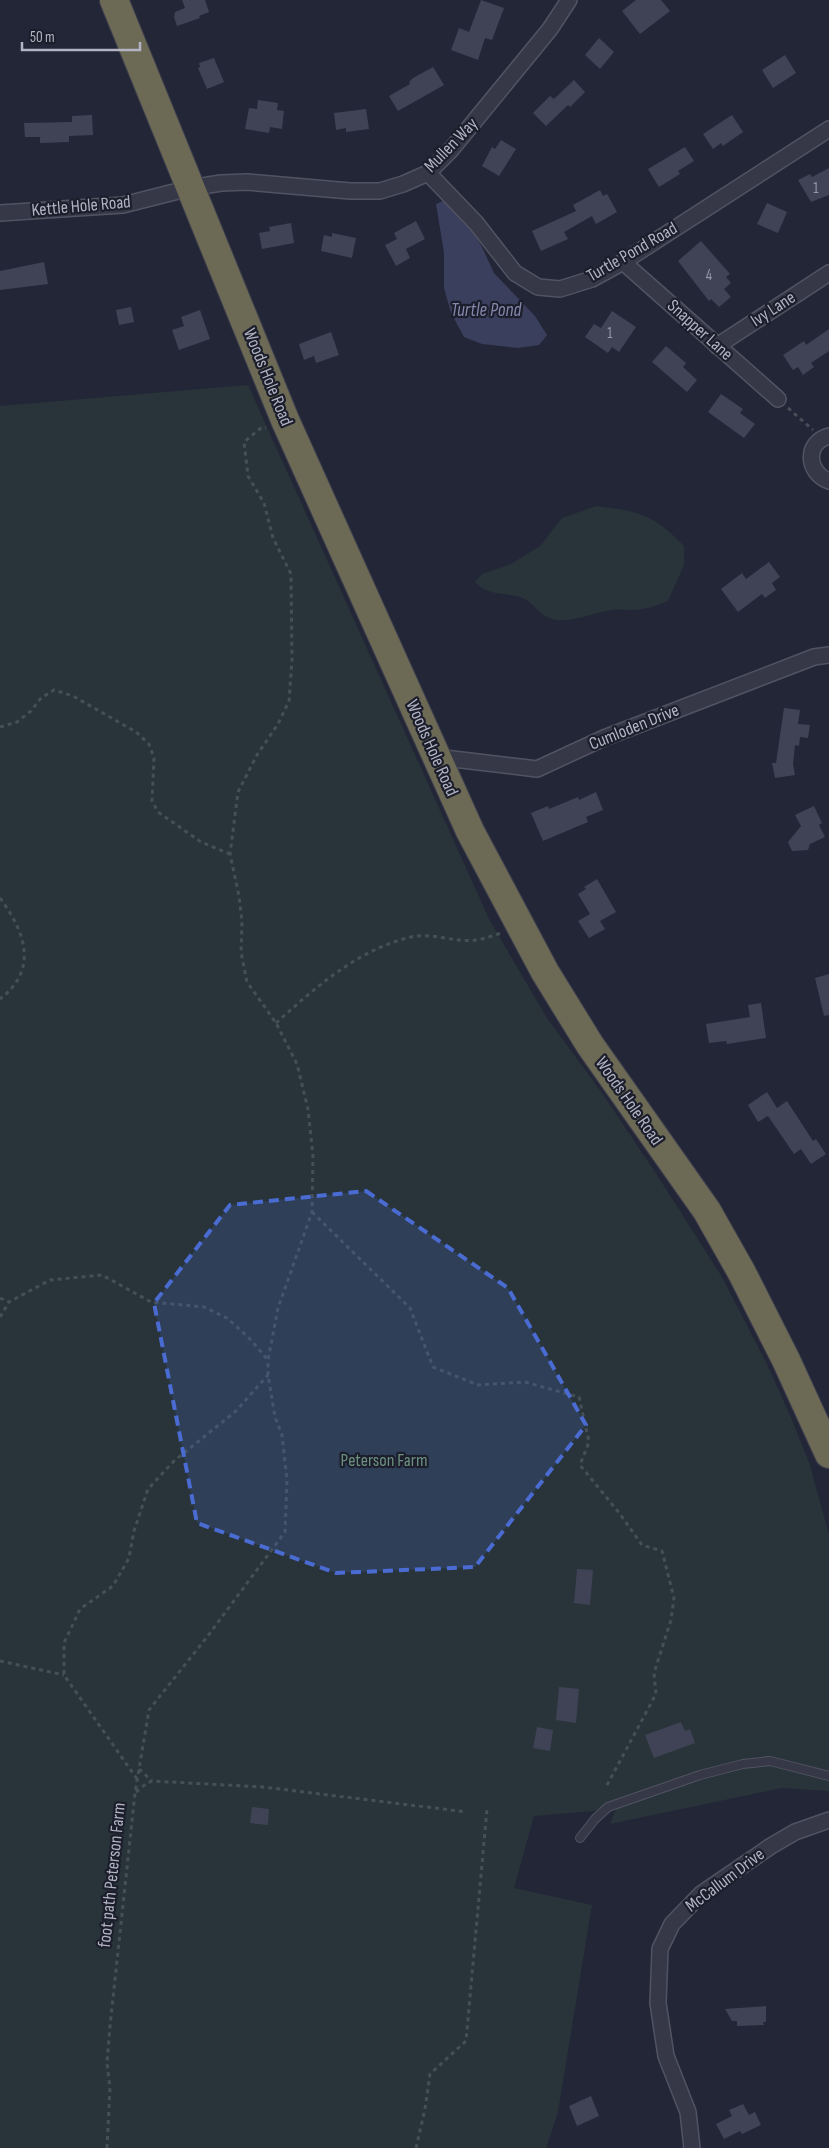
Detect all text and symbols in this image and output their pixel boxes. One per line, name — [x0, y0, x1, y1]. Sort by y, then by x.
scale bar — [22, 20, 140, 52]
text: 50 m — [30, 28, 55, 47]
street label: Mullen Way — [420, 113, 482, 177]
house number: 1 — [813, 179, 819, 198]
street label: Kettle Hole Road — [31, 191, 131, 221]
street label: Turtle Pond Road — [583, 218, 681, 286]
house number: 4 — [706, 266, 712, 285]
street label: Ivy Lane — [747, 287, 799, 331]
street label: Snapper Lane — [663, 295, 737, 365]
water label: Turtle Pond — [451, 299, 522, 322]
house number: 1 — [607, 324, 613, 343]
street label: Woods Hole Road — [239, 325, 297, 429]
street label: Woods Hole Road — [401, 697, 463, 799]
street label: Cumloden Drive — [586, 699, 682, 755]
street label: Woods Hole Road — [591, 1053, 667, 1149]
park label: Peterson Farm — [341, 1450, 427, 1471]
street label: foot path Peterson Farm — [94, 1802, 130, 1948]
street label: McCallum Drive — [681, 1844, 769, 1916]

